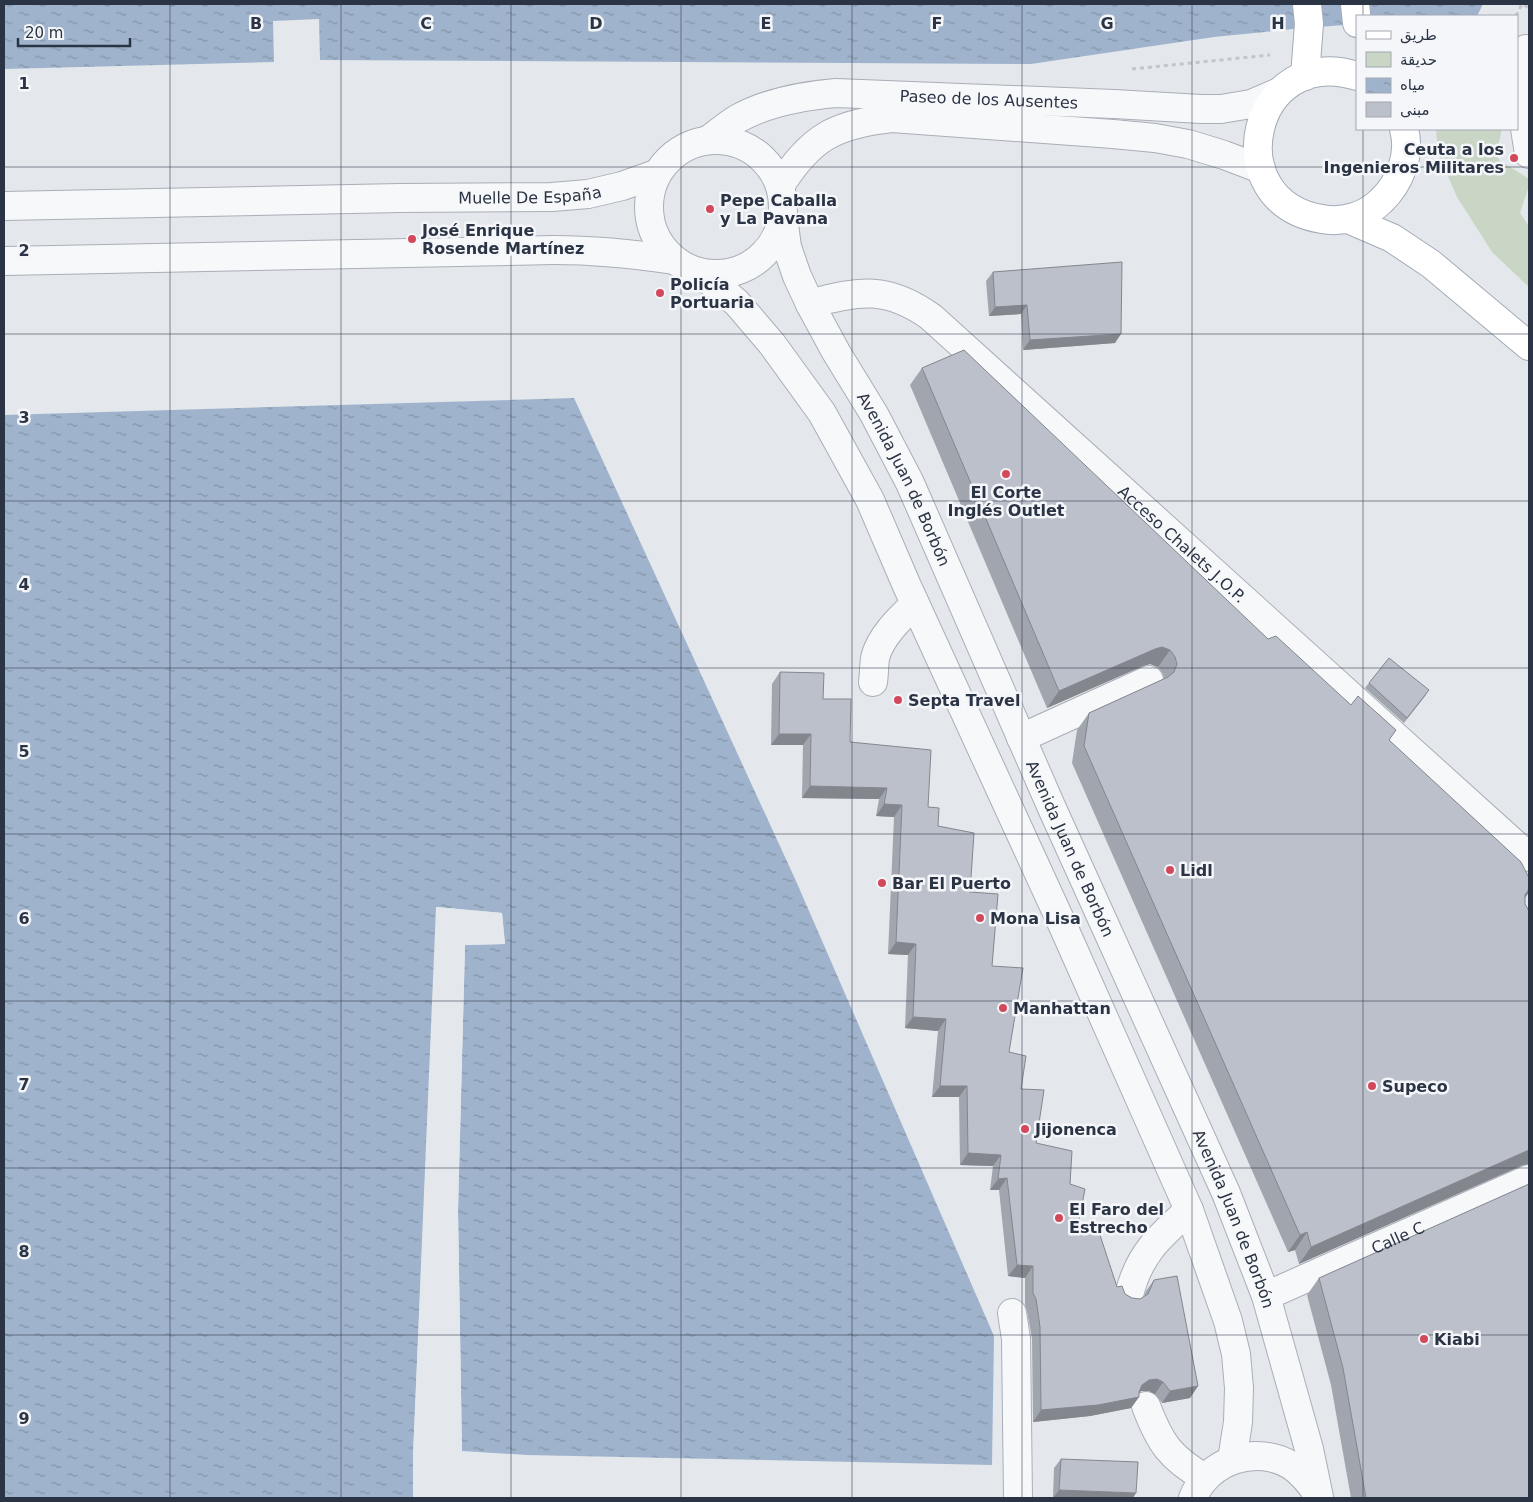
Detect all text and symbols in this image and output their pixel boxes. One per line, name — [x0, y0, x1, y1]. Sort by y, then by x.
text: B — [250, 14, 262, 33]
text: C — [420, 14, 432, 33]
text: D — [589, 14, 603, 33]
text: E — [761, 14, 771, 33]
text: F — [932, 14, 942, 33]
text: G — [1100, 14, 1114, 33]
text: H — [1271, 14, 1285, 33]
scale bar — [18, 15, 130, 47]
legend — [1356, 15, 1518, 130]
text: 20 m — [25, 24, 63, 42]
text: طريق — [1400, 26, 1437, 44]
text: حديقة — [1400, 51, 1437, 69]
text: 1 — [18, 74, 30, 93]
text: مياه — [1400, 76, 1425, 94]
street label: Paseo de los Ausentes — [899, 86, 1078, 112]
text: مبنى — [1400, 101, 1430, 119]
place label: Ceuta a los Ingenieros Militares — [1324, 140, 1504, 177]
marker: Ceuta a los Ingenieros Militares — [1508, 152, 1520, 164]
street label: Muelle De España — [458, 182, 603, 207]
place label: Pepe Caballa y La Pavana — [720, 191, 837, 228]
marker: Pepe Caballa y La Pavana — [704, 203, 716, 215]
place label: José Enrique Rosende Martínez — [421, 221, 584, 258]
marker: José Enrique Rosende Martínez — [406, 233, 418, 245]
text: 2 — [18, 241, 30, 260]
place label: Policía Portuaria — [670, 275, 755, 312]
marker: Policía Portuaria — [654, 287, 666, 299]
street label: Avenida Juan de Borbón — [853, 389, 955, 569]
text: 3 — [18, 408, 30, 427]
marker: El Corte Inglés Outlet — [1000, 468, 1012, 480]
street label: Acceso Chalets J.O.P. — [1114, 481, 1250, 606]
place label: El Corte Inglés Outlet — [948, 483, 1065, 520]
text: 4 — [18, 575, 30, 594]
place label: Septa Travel — [908, 691, 1020, 710]
marker: Septa Travel — [892, 694, 904, 706]
text: 5 — [18, 742, 30, 761]
street label: Avenida Juan de Borbón — [1023, 757, 1118, 940]
place label: Lidl — [1180, 861, 1213, 880]
marker: Lidl — [1164, 864, 1176, 876]
place label: Bar El Puerto — [892, 874, 1011, 893]
marker: Bar El Puerto — [876, 877, 888, 889]
text: 6 — [18, 909, 30, 928]
place label: Mona Lisa — [990, 909, 1081, 928]
marker: Mona Lisa — [974, 912, 986, 924]
place label: Manhattan — [1013, 999, 1111, 1018]
marker: Manhattan — [997, 1002, 1009, 1014]
text: 7 — [18, 1075, 30, 1094]
place label: Supeco — [1382, 1077, 1448, 1096]
marker: Supeco — [1366, 1080, 1378, 1092]
place label: Jijonenca — [1034, 1120, 1117, 1139]
marker: Jijonenca — [1019, 1123, 1031, 1135]
street label: Avenida Juan de Borbón — [1189, 1126, 1278, 1310]
place label: El Faro del Estrecho — [1069, 1200, 1164, 1237]
marker: El Faro del Estrecho — [1053, 1212, 1065, 1224]
street label: Calle C — [1368, 1217, 1427, 1258]
text: 8 — [18, 1242, 30, 1261]
place label: Kiabi — [1434, 1330, 1480, 1349]
marker: Kiabi — [1418, 1333, 1430, 1345]
text: 9 — [18, 1409, 30, 1428]

